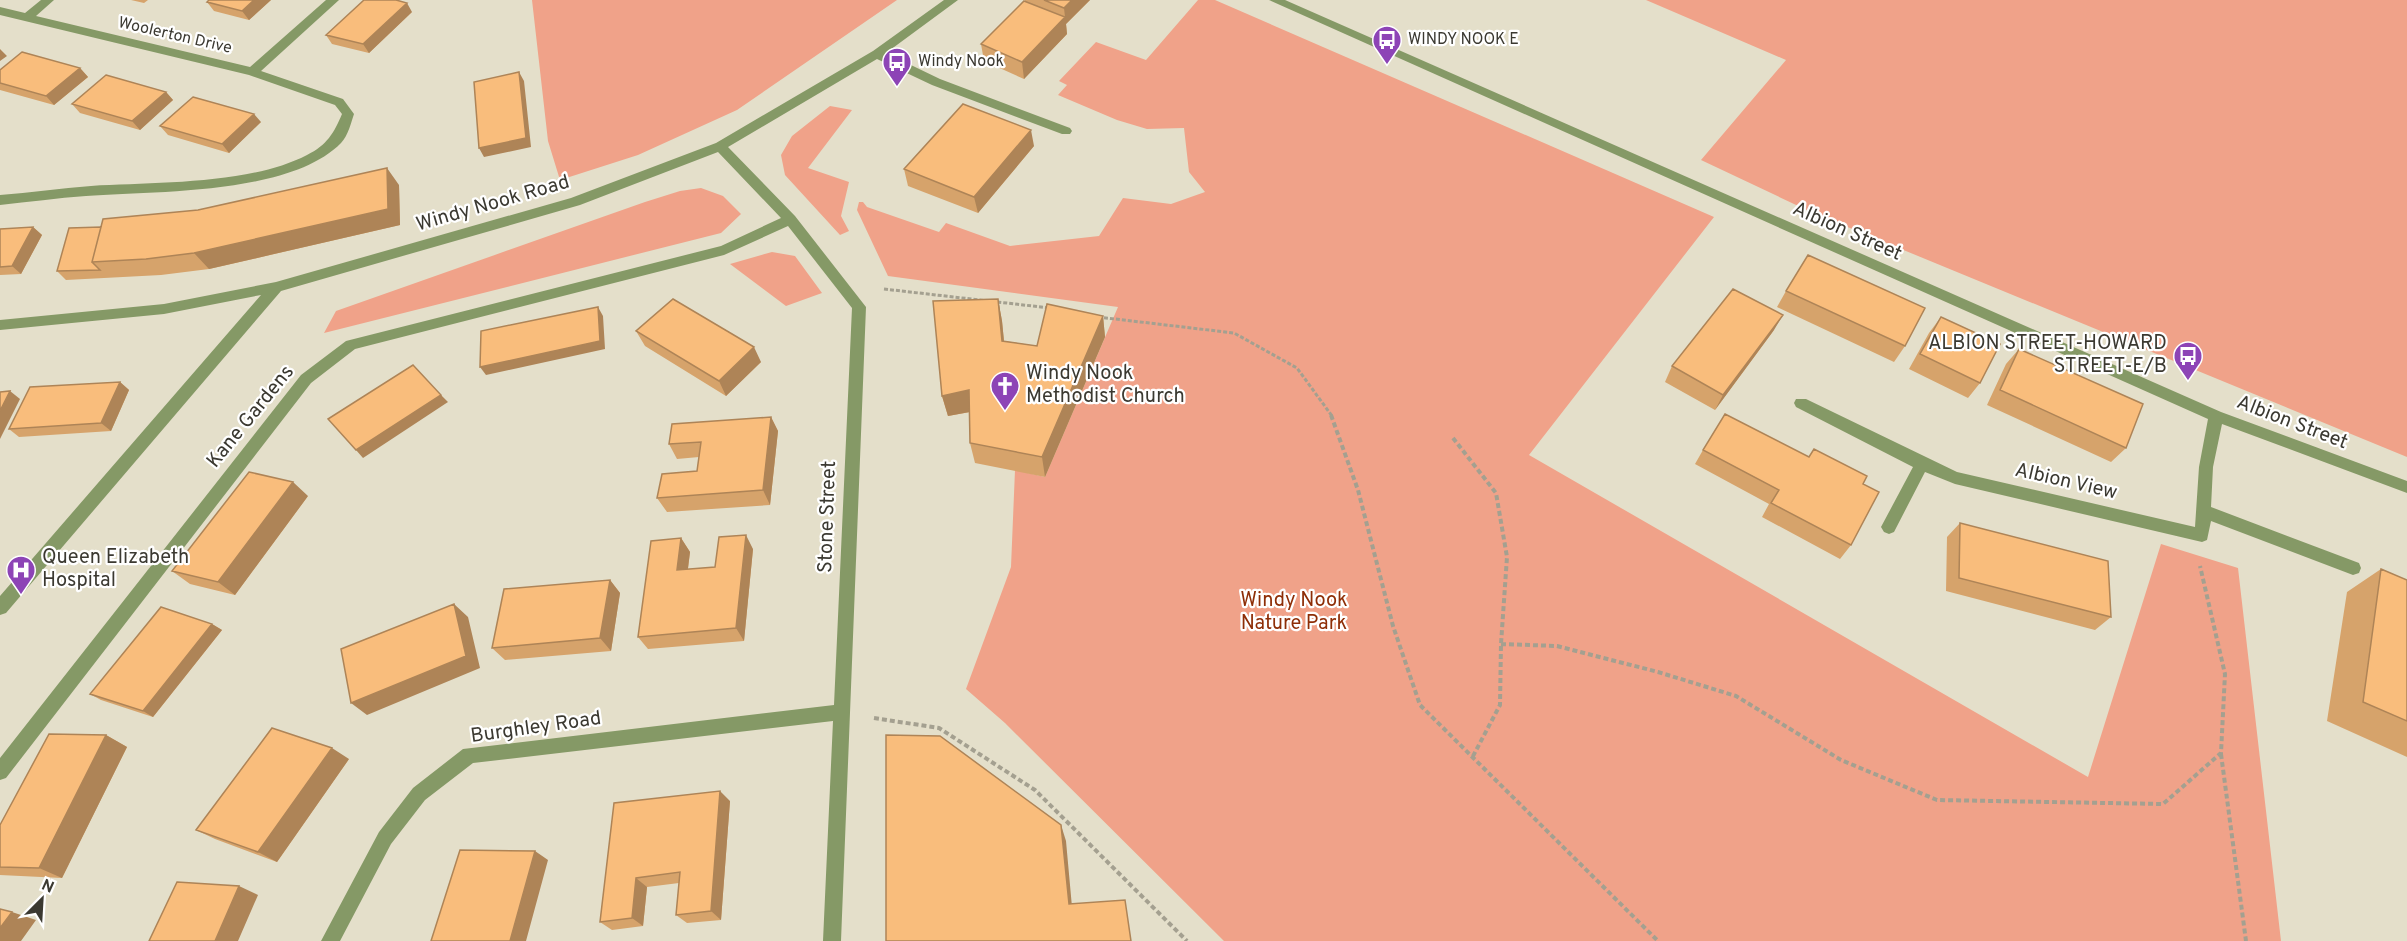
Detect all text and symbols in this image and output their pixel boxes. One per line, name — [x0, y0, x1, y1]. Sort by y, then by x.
street label: Woolerton Drive — [116, 13, 234, 59]
bus stop icon: WINDY NOOK E — [1371, 24, 1403, 66]
place label: WINDY NOOK E — [1408, 30, 1519, 50]
bus stop icon: Windy Nook — [881, 46, 913, 88]
place label: Windy Nook — [918, 52, 1004, 72]
street label: Windy Nook Road — [413, 170, 573, 238]
street label: Albion Street — [1788, 196, 1906, 268]
place label: ALBION STREET-HOWARD STREET-E/B — [1928, 331, 2167, 380]
bus stop icon: ALBION STREET-HOWARD STREET-E/B — [2172, 340, 2204, 382]
street label: Kane Gardens — [201, 360, 301, 474]
place label: Windy Nook Methodist Church — [1026, 361, 1185, 410]
church icon: Windy Nook Methodist Church — [989, 370, 1021, 412]
street label: Albion Street — [2233, 390, 2351, 456]
street label: Albion View — [2012, 458, 2120, 506]
street label: Stone Street — [813, 460, 843, 574]
place label: Queen Elizabeth Hospital — [42, 545, 189, 594]
hospital icon: Queen Elizabeth Hospital — [5, 554, 37, 596]
park label: Windy Nook Nature Park — [1240, 588, 1348, 637]
street label: Burghley Road — [469, 706, 603, 750]
north arrow — [12, 869, 72, 929]
text: N — [38, 876, 57, 899]

